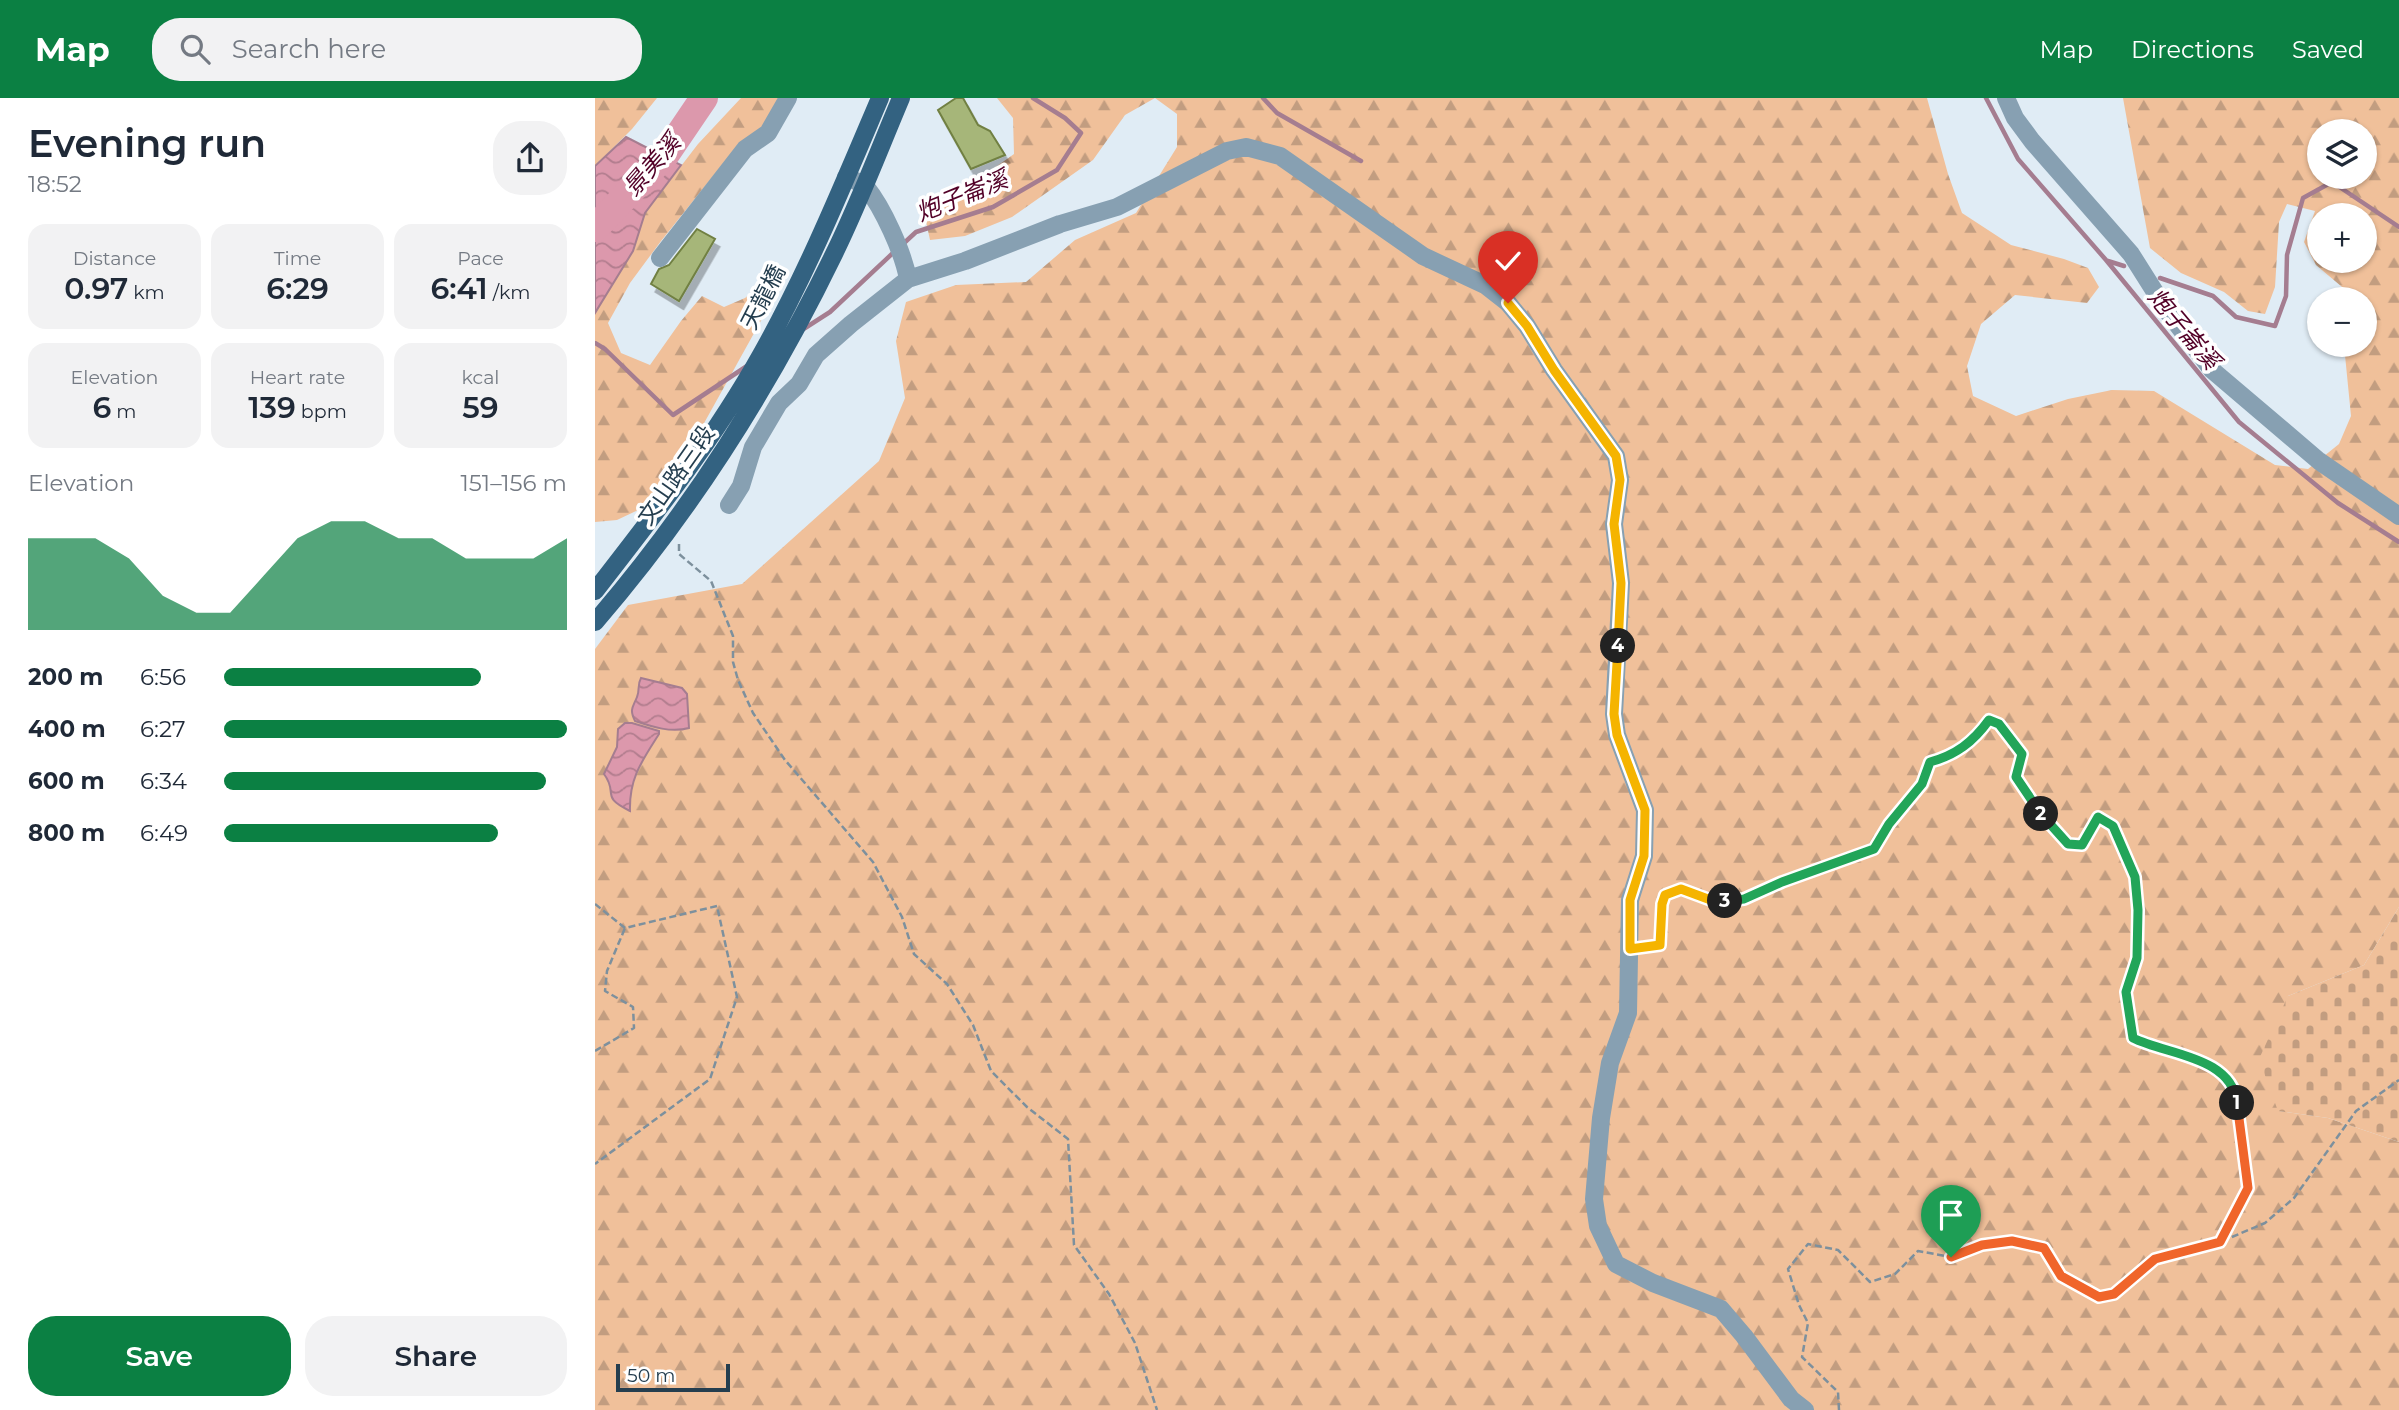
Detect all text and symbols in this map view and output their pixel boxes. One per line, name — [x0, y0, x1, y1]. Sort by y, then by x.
search box — [152, 18, 642, 81]
text: Map — [35, 29, 110, 69]
icon: search — [176, 30, 214, 68]
text: Search here — [232, 33, 386, 65]
text: Map — [2040, 35, 2093, 64]
text: Directions — [2131, 35, 2254, 64]
text: Saved — [2292, 35, 2364, 64]
map controls — [2307, 119, 2377, 357]
button: layers — [2307, 119, 2377, 189]
text: Evening run — [28, 120, 266, 167]
button: share — [493, 121, 567, 195]
water label: 景美溪 — [617, 126, 688, 201]
water label: 炮子崙溪 — [912, 163, 1015, 227]
text: 18:52 — [28, 170, 82, 198]
button: + — [2307, 203, 2377, 273]
pin — [1478, 231, 1538, 303]
icon: check — [1489, 242, 1527, 280]
text: Distance — [73, 247, 156, 270]
text: Time — [274, 247, 321, 270]
text: Pace — [457, 247, 504, 270]
street label: 天龍橋 — [735, 260, 791, 334]
text: 0.97 — [64, 270, 128, 307]
text: 6:29 — [266, 270, 329, 307]
text: 6:41 — [430, 270, 488, 307]
text: km — [128, 281, 165, 304]
text: /km — [488, 281, 531, 304]
water label: 炮子崙溪 — [2142, 283, 2228, 377]
button: − — [2307, 287, 2377, 357]
text: Elevation — [71, 366, 158, 389]
text: Heart rate — [250, 366, 345, 389]
text: kcal — [462, 366, 499, 389]
text: 6 — [93, 389, 111, 426]
text: 139 — [248, 389, 296, 426]
text: 59 — [462, 389, 499, 426]
text: m — [111, 400, 136, 423]
text: bpm — [296, 400, 347, 423]
street label: 文山路三段 — [632, 420, 720, 530]
text: Elevation — [28, 469, 134, 497]
text: 151–156 m — [461, 469, 567, 497]
pin: 4 — [1601, 628, 1635, 664]
text: 4 — [1611, 634, 1624, 657]
text: 200 m — [28, 663, 103, 691]
text: 6:56 — [140, 663, 186, 691]
text: 400 m — [28, 715, 106, 743]
text: 6:27 — [140, 715, 185, 743]
text: 600 m — [28, 767, 105, 795]
text: 6:34 — [140, 767, 187, 795]
pin: 2 — [2023, 796, 2059, 832]
text: 2 — [2035, 802, 2046, 825]
text: 800 m — [28, 819, 105, 847]
text: 6:49 — [140, 819, 188, 847]
pin: 3 — [1707, 884, 1743, 918]
text: 3 — [1719, 889, 1730, 912]
pin: 1 — [2219, 1086, 2255, 1121]
text: 1 — [2233, 1091, 2240, 1114]
pin — [1921, 1185, 1981, 1257]
icon: arrive — [1932, 1196, 1970, 1234]
button: Save — [28, 1316, 291, 1396]
button: Share — [305, 1316, 567, 1396]
scale bar — [616, 1361, 730, 1393]
text: 50 m — [627, 1364, 675, 1387]

